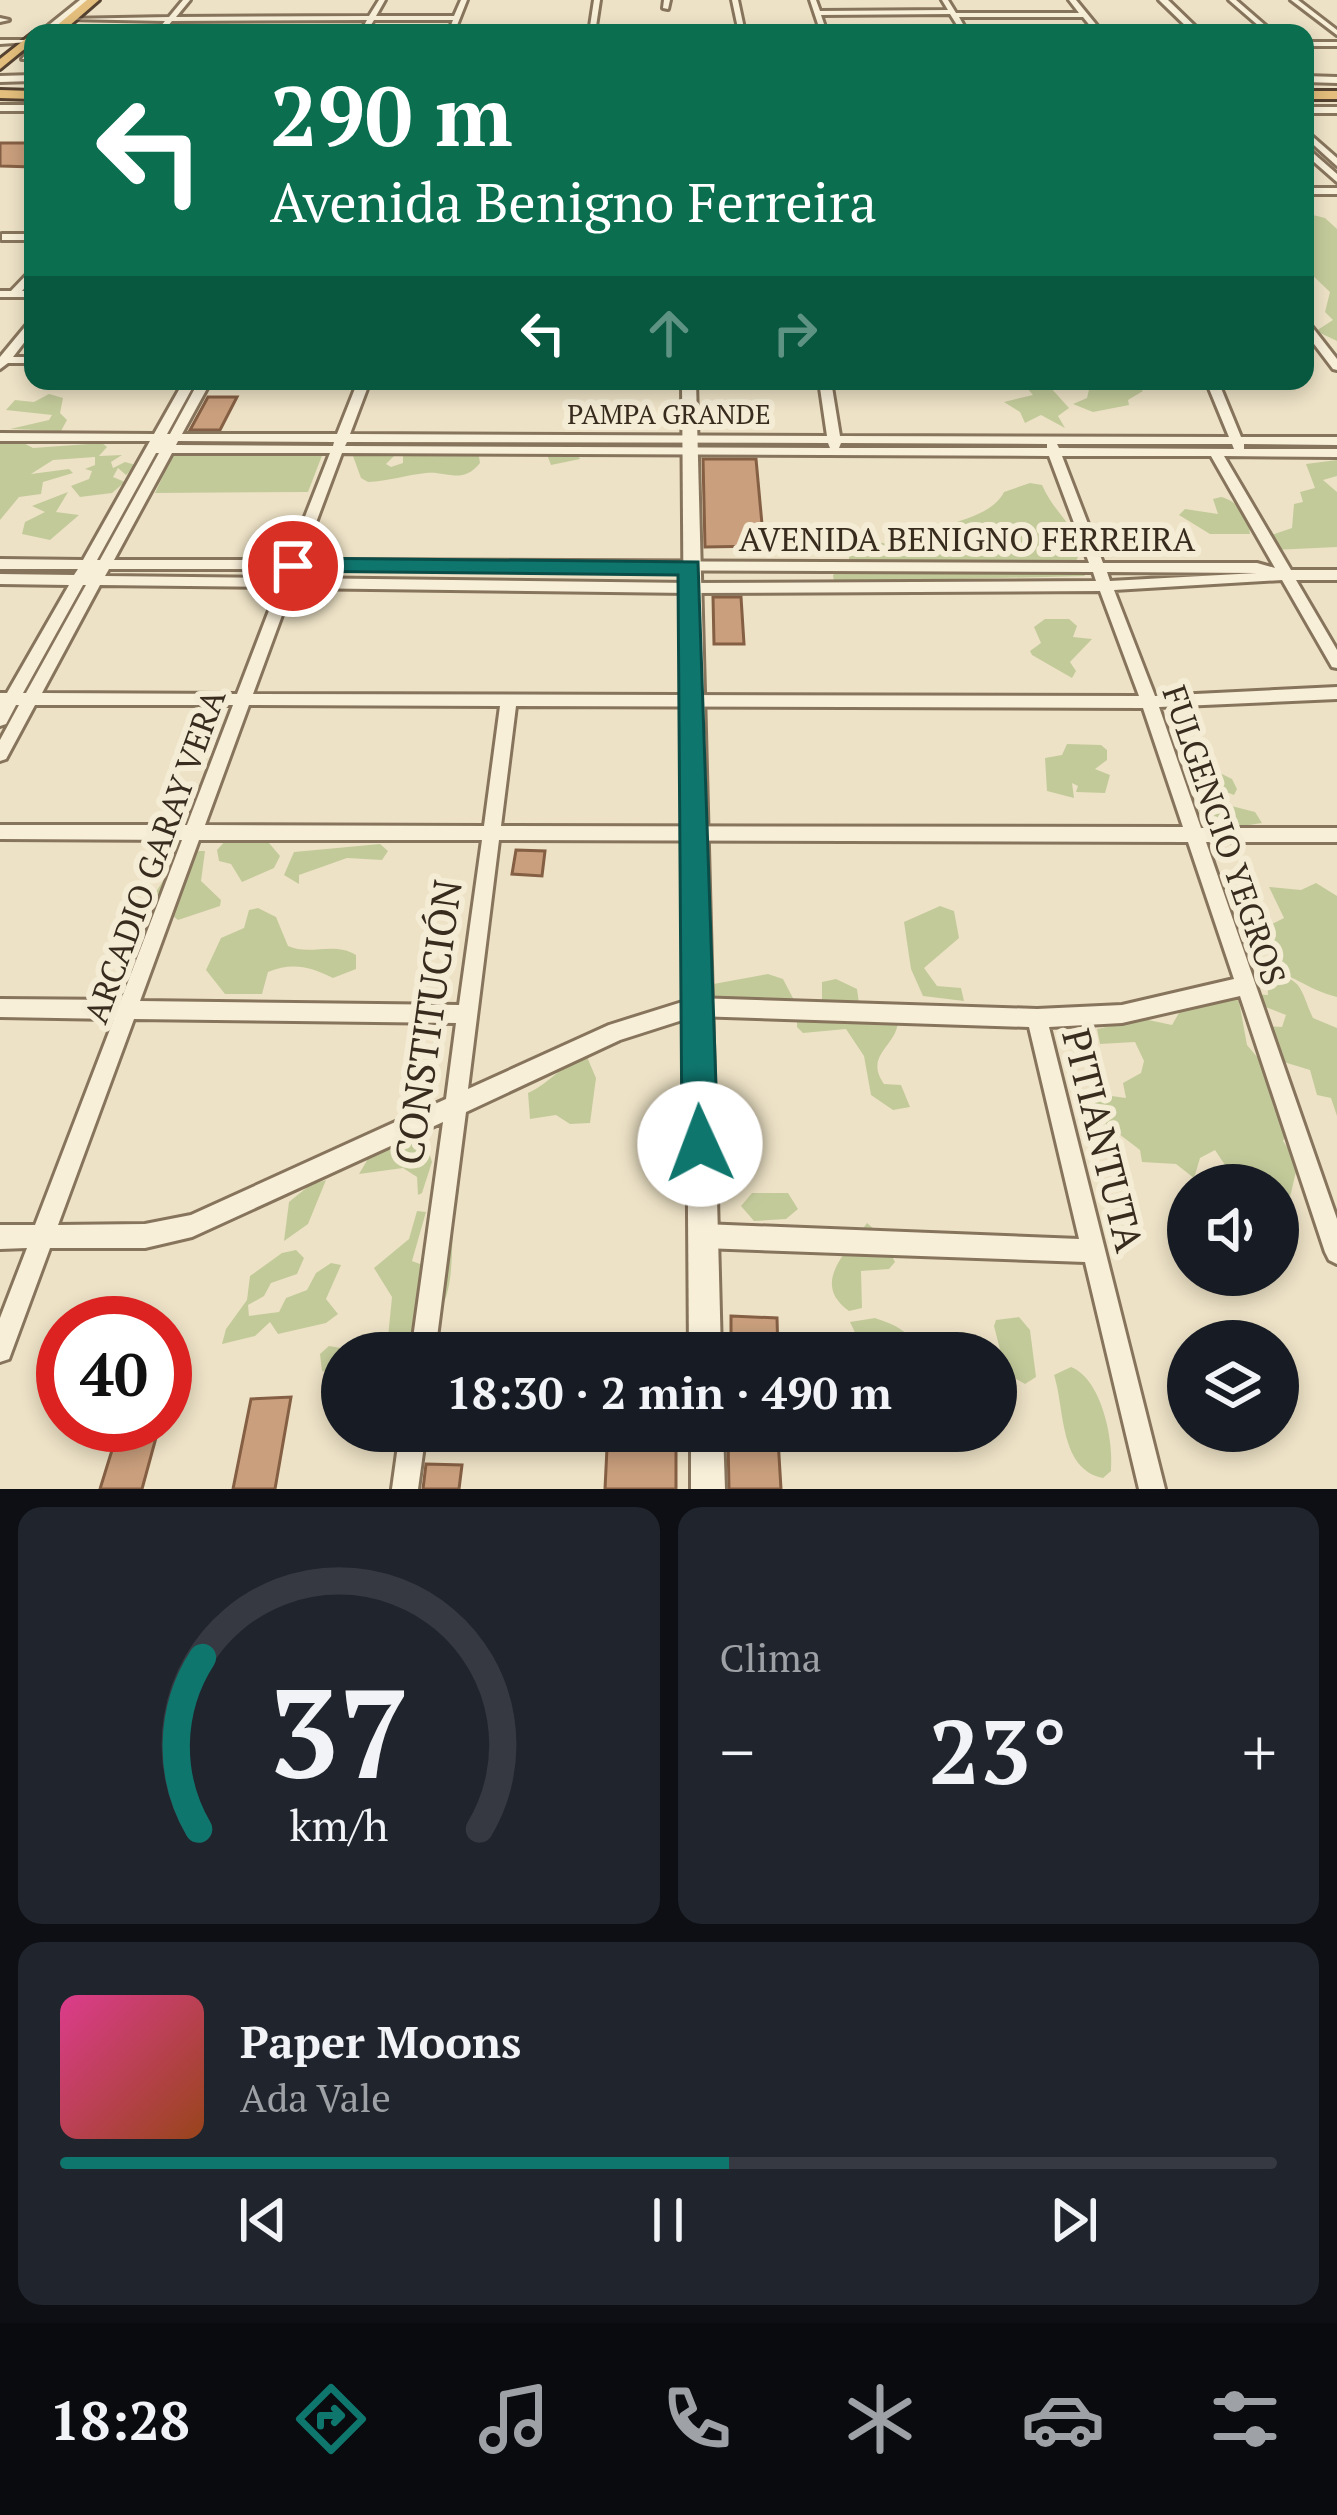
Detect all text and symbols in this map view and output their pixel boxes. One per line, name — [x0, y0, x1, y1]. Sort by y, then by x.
text: 290 m — [270, 59, 513, 170]
icon: left — [72, 72, 228, 228]
text: Avenida Benigno Ferreira — [270, 166, 877, 237]
icon: left — [510, 300, 576, 366]
icon: ahead — [636, 300, 702, 366]
icon: right — [762, 300, 828, 366]
street label: PAMPA GRANDE — [567, 396, 771, 432]
pin — [242, 515, 344, 617]
street label: AVENIDA BENIGNO FERREIRA — [739, 517, 1196, 560]
icon: arrive — [260, 533, 326, 599]
street label: FULGENCIO YEGROS — [1154, 680, 1296, 990]
street label: ARCADIO GARAY VERA — [74, 683, 235, 1029]
street label: CONSTITUCIÓN — [381, 876, 473, 1168]
street label: PITIANTUTA — [1051, 1023, 1157, 1257]
position arrow — [637, 1081, 763, 1207]
map controls — [1167, 1164, 1299, 1452]
button: sound — [1167, 1164, 1299, 1296]
speed limit sign: 40 — [36, 1296, 192, 1452]
button: layers — [1167, 1320, 1299, 1452]
text: 18:30 · 2 min · 490 m — [446, 1362, 892, 1422]
text: Clima — [720, 1631, 821, 1683]
text: 37 — [268, 1648, 409, 1814]
text: 23° — [929, 1690, 1068, 1810]
text: − — [720, 1707, 755, 1795]
text: + — [1242, 1707, 1277, 1795]
text: km/h — [289, 1795, 388, 1852]
text: Paper Moons — [240, 2011, 521, 2071]
text: Ada Vale — [240, 2071, 391, 2123]
icon: previous — [230, 2187, 296, 2253]
icon: pause — [635, 2187, 701, 2253]
icon: next — [1041, 2187, 1107, 2253]
icon: directions — [289, 2377, 373, 2461]
icon: music — [472, 2377, 556, 2461]
icon: phone — [655, 2377, 739, 2461]
icon: climate — [838, 2377, 922, 2461]
icon: car — [1021, 2377, 1105, 2461]
icon: filters — [1203, 2377, 1287, 2461]
text: 18:28 — [49, 2384, 190, 2455]

